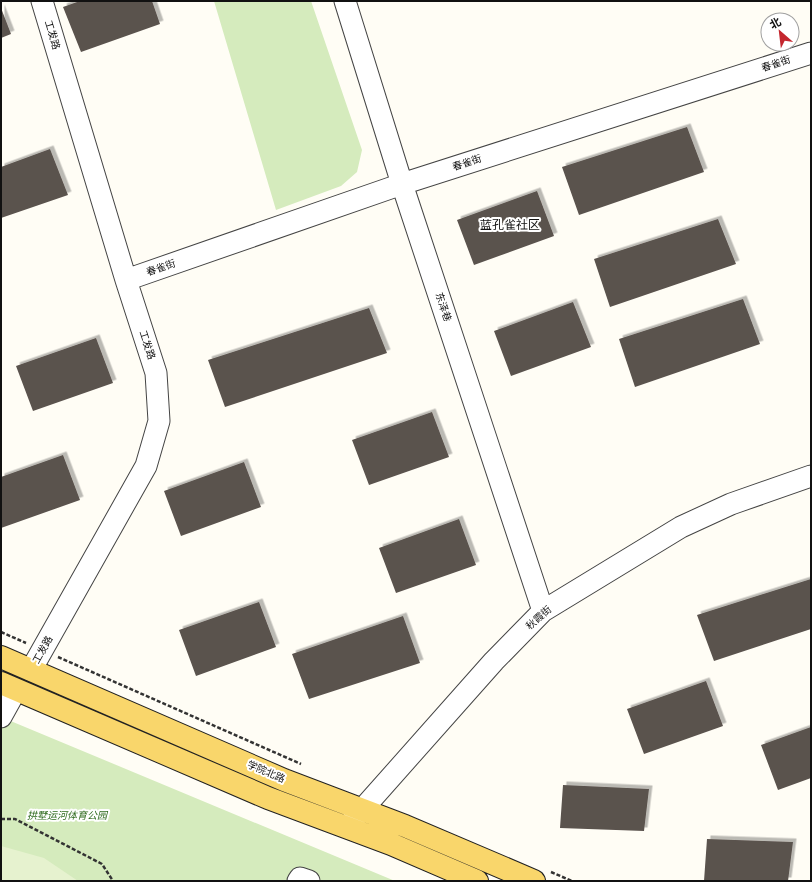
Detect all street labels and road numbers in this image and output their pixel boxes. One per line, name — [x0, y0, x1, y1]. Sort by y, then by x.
street label: 工发路 — [42, 19, 62, 51]
street label: 春雀街 — [760, 54, 792, 74]
street label: 春雀街 — [451, 153, 483, 173]
street label: 春雀街 — [145, 257, 177, 279]
street label: 东泽巷 — [433, 291, 453, 323]
street label: 工发路 — [137, 329, 157, 361]
street label: 秋霞街 — [524, 604, 554, 632]
street label: 工发路 — [30, 634, 56, 666]
street label: 学院北路 — [245, 759, 287, 785]

